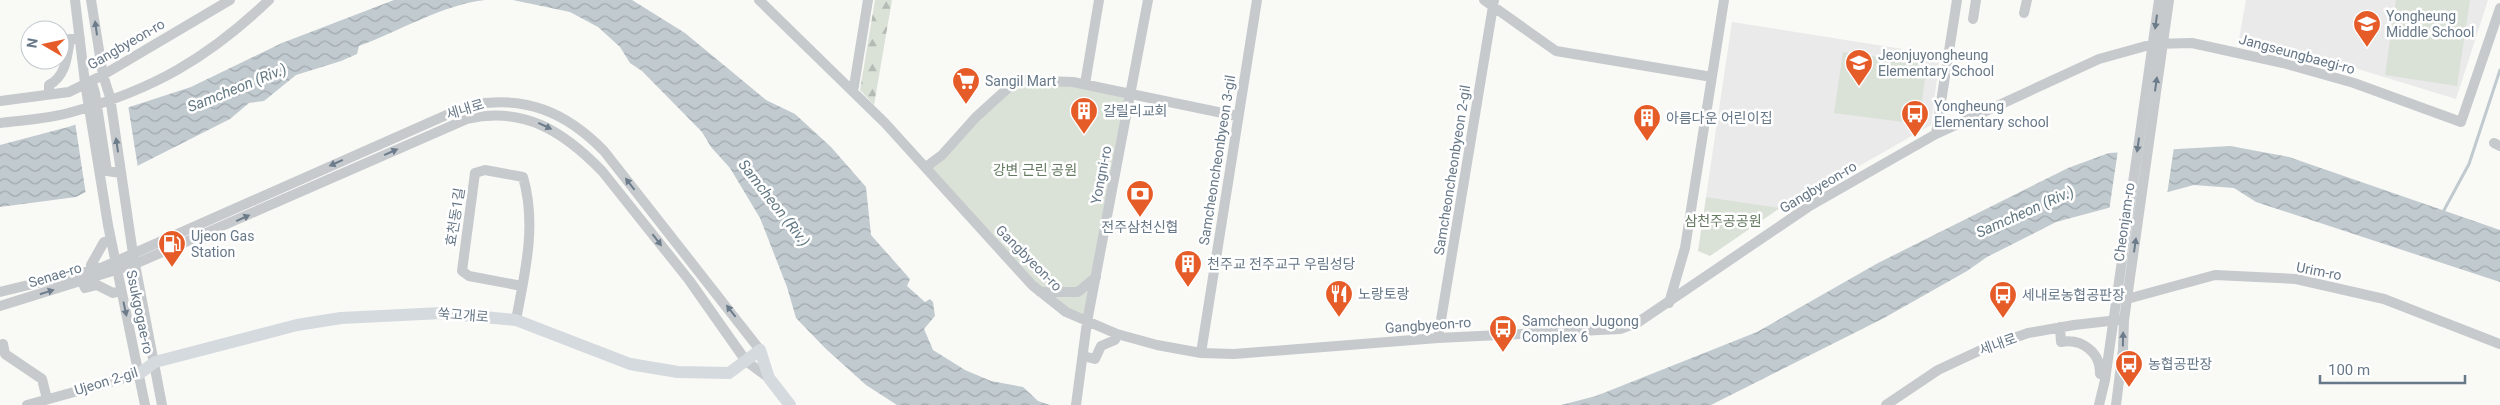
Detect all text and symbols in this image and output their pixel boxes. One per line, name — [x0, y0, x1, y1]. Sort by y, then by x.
place label: Yongheung Middle School — [2386, 8, 2474, 40]
school or university icon: Yongheung Middle School — [2352, 9, 2382, 48]
one-way arrow — [2152, 14, 2160, 30]
street label: Gangbyeon-ro — [84, 15, 168, 73]
north arrow — [20, 20, 70, 70]
one-way arrow — [91, 20, 99, 36]
street label: Jangseungbaegi-ro — [2237, 31, 2357, 77]
text: N — [23, 37, 41, 49]
place label: Jeonjuyongheung Elementary School — [1878, 47, 1994, 79]
school or university icon: Jeonjuyongheung Elementary School — [1844, 48, 1874, 87]
water label: Samcheon (Riv.) — [185, 60, 289, 116]
supermarket icon: Sangil Mart — [951, 66, 981, 105]
place label: Sangil Mart — [985, 73, 1057, 89]
street label: Samcheoncheonbyeon 3-gil — [1196, 74, 1238, 246]
one-way arrow — [2153, 75, 2161, 91]
street label: Samcheoncheonbyeon 2-gil — [1431, 84, 1473, 256]
street label: 세내로 — [444, 96, 486, 122]
building icon: 갈릴리교회 — [1069, 96, 1099, 135]
place label: Yongheung Elementary school — [1934, 98, 2049, 130]
bus stop icon: Yongheung Elementary school — [1900, 99, 1930, 138]
place label: 갈릴리교회 — [1103, 103, 1167, 119]
building icon: 아름다운 어린이집 — [1632, 103, 1662, 142]
place label: 아름다운 어린이집 — [1666, 110, 1773, 126]
one-way arrow — [538, 123, 552, 131]
one-way arrow — [113, 137, 121, 153]
one-way arrow — [2133, 137, 2141, 153]
street label: Yongni-ro — [1088, 144, 1114, 206]
one-way arrow — [384, 147, 398, 155]
water label: Samcheon (Riv.) — [734, 156, 814, 250]
street label: Gangbyeon-ro — [1777, 158, 1859, 216]
one-way arrow — [329, 160, 343, 168]
park label: 강변 근린 공원 — [993, 162, 1077, 178]
one-way arrow — [625, 177, 635, 191]
bank icon: 전주삼천신협 — [1125, 179, 1155, 218]
street label: Cheonjam-ro — [2111, 181, 2137, 263]
water label: Samcheon (Riv.) — [1973, 182, 2077, 242]
street label: 효천동1길 — [442, 186, 468, 248]
one-way arrow — [236, 213, 250, 221]
park label: 삼천주공공원 — [1684, 213, 1762, 229]
place label: 전주삼천신협 — [1101, 219, 1179, 235]
street label: Gangbyeon-ro — [993, 222, 1065, 294]
place label: Ujeon Gas Station — [191, 228, 254, 260]
fuel station icon: Ujeon Gas Station — [157, 229, 187, 268]
one-way arrow — [652, 234, 663, 247]
one-way arrow — [2131, 236, 2139, 252]
building icon: 천주교 전주교구 우림성당 — [1173, 249, 1203, 288]
place label: 천주교 전주교구 우림성당 — [1207, 256, 1356, 272]
street label: Senae-ro — [26, 259, 84, 291]
street label: Urim-ro — [2295, 259, 2343, 283]
street label: Ssukgogae-ro — [123, 269, 157, 355]
restaurant icon: 노랑토랑 — [1324, 279, 1354, 318]
bus stop icon: 세내로농협공판장 — [1988, 280, 2018, 319]
place label: 노랑토랑 — [1358, 286, 1410, 302]
one-way arrow — [39, 287, 54, 295]
place label: 세내로농협공판장 — [2022, 287, 2125, 303]
one-way arrow — [121, 301, 129, 316]
street label: 쑥고개로 — [437, 305, 489, 325]
one-way arrow — [725, 305, 736, 318]
place label: Samcheon Jugong Complex 6 — [1522, 313, 1639, 345]
street label: Gangbyeon-ro — [1384, 314, 1472, 336]
bus stop icon: Samcheon Jugong Complex 6 — [1488, 314, 1518, 353]
street label: 세내로 — [1977, 330, 2019, 358]
one-way arrow — [2120, 331, 2128, 347]
bus stop icon: 농협공판장 — [2114, 349, 2144, 388]
scale bar — [2320, 352, 2465, 384]
place label: 농협공판장 — [2148, 356, 2213, 372]
text: 100 m — [2328, 361, 2370, 379]
street label: Ujeon 2-gil — [72, 364, 140, 398]

